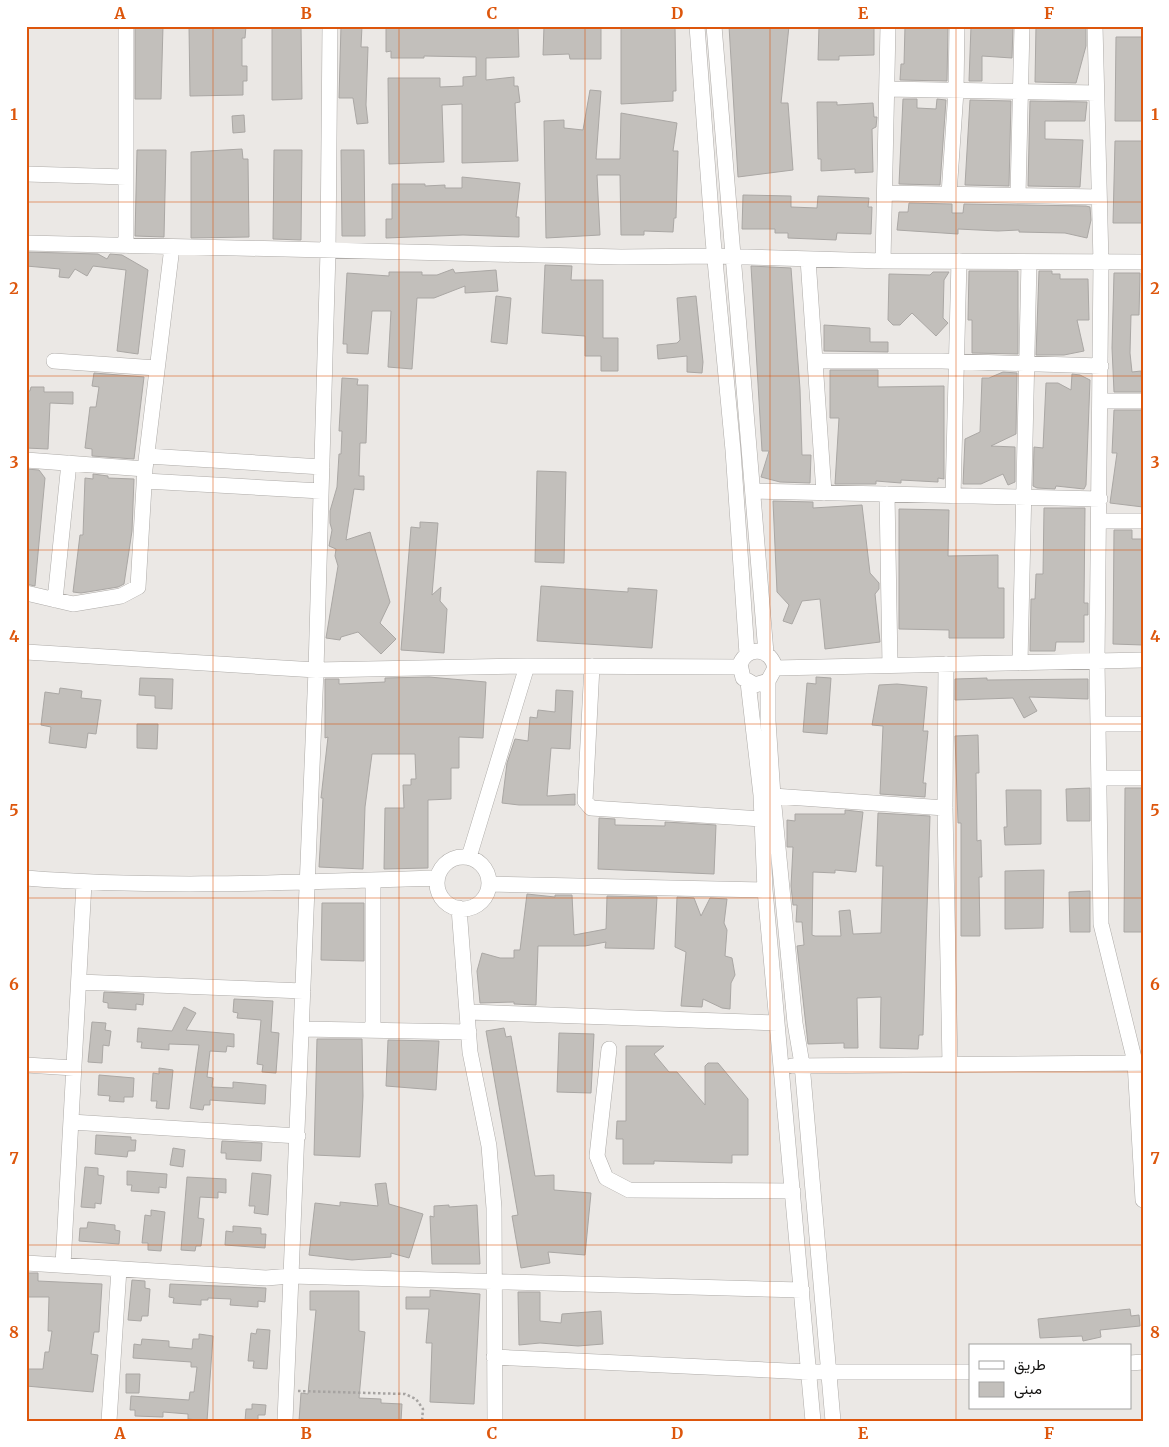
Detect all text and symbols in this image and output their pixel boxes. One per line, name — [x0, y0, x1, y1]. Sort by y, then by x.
text: A — [113, 3, 126, 23]
text: B — [300, 3, 312, 23]
text: C — [487, 3, 497, 23]
text: D — [671, 3, 683, 23]
text: E — [858, 3, 869, 23]
text: F — [1044, 3, 1054, 23]
text: 1 — [10, 104, 18, 124]
text: 1 — [1151, 104, 1159, 124]
text: 2 — [9, 278, 19, 298]
text: 2 — [1150, 278, 1160, 298]
text: 3 — [9, 452, 19, 472]
text: 3 — [1150, 452, 1160, 472]
text: 4 — [9, 626, 19, 646]
text: 4 — [1150, 626, 1160, 646]
text: 5 — [9, 800, 19, 820]
text: 5 — [1150, 800, 1160, 820]
text: 6 — [9, 974, 19, 994]
text: 6 — [1150, 974, 1160, 994]
text: 7 — [9, 1148, 19, 1168]
text: 7 — [1150, 1148, 1160, 1168]
text: 8 — [9, 1322, 19, 1342]
text: 8 — [1150, 1322, 1160, 1342]
legend — [969, 1344, 1132, 1410]
text: طريق — [1014, 1355, 1046, 1375]
text: مبنى — [1014, 1379, 1042, 1399]
text: A — [113, 1423, 126, 1443]
text: B — [300, 1423, 312, 1443]
text: C — [487, 1423, 497, 1443]
text: D — [671, 1423, 683, 1443]
text: E — [858, 1423, 869, 1443]
text: F — [1044, 1423, 1054, 1443]

